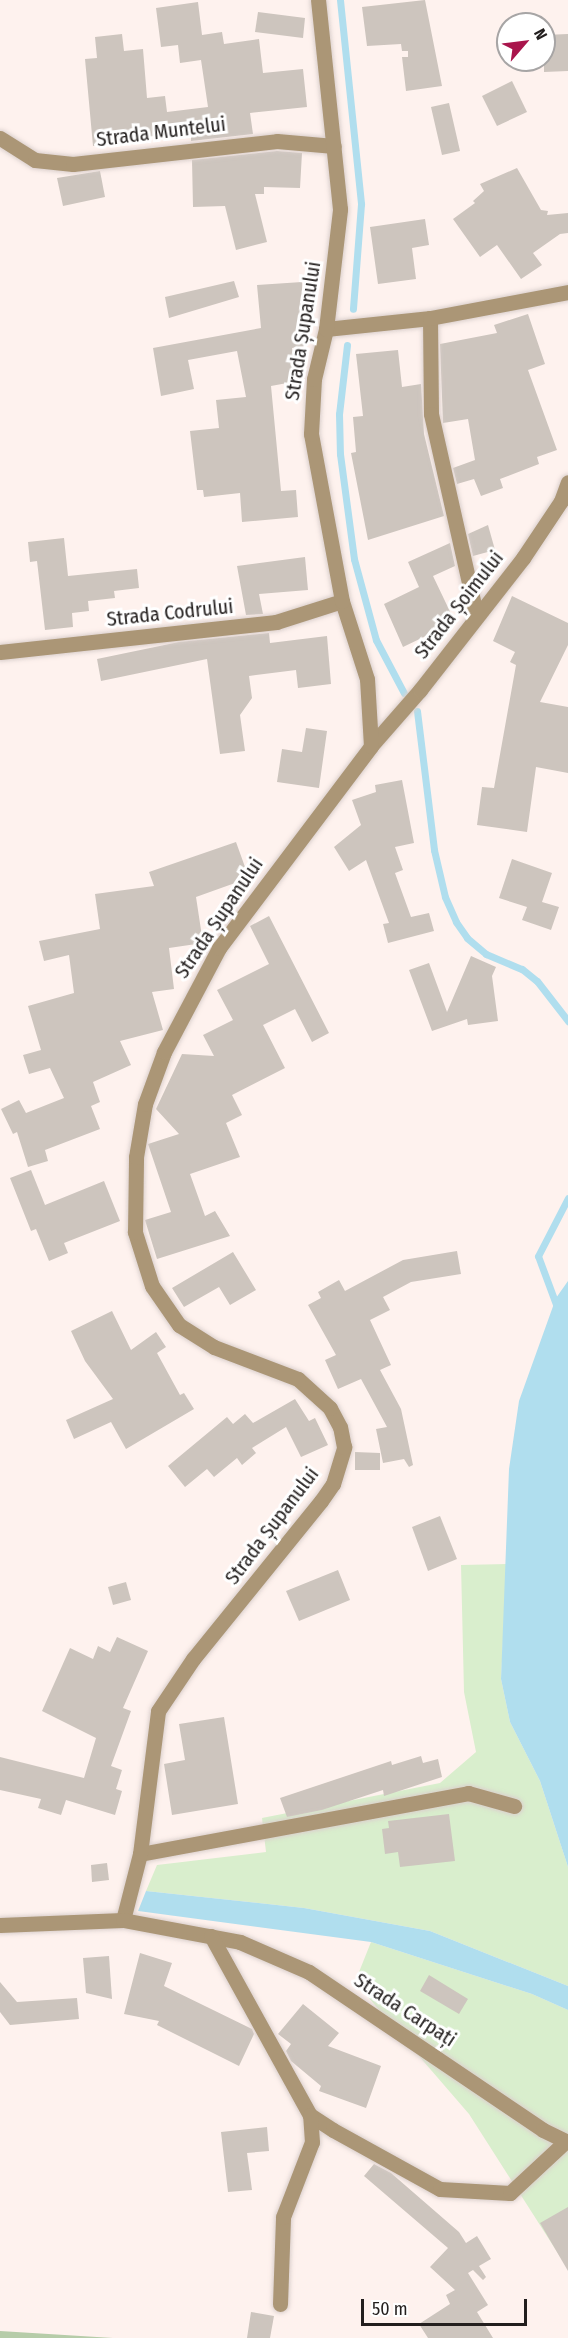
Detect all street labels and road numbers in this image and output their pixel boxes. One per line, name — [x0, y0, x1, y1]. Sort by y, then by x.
street label: Strada Muntelui — [95, 112, 227, 152]
street label: Strada Șupanului — [280, 260, 326, 402]
street label: Strada Șoimului — [410, 546, 508, 664]
street label: Strada Codrului — [106, 594, 234, 632]
street label: Strada Șupanului — [170, 853, 268, 983]
street label: Strada Șupanului — [220, 1463, 324, 1589]
street label: Strada Carpați — [350, 1968, 460, 2052]

